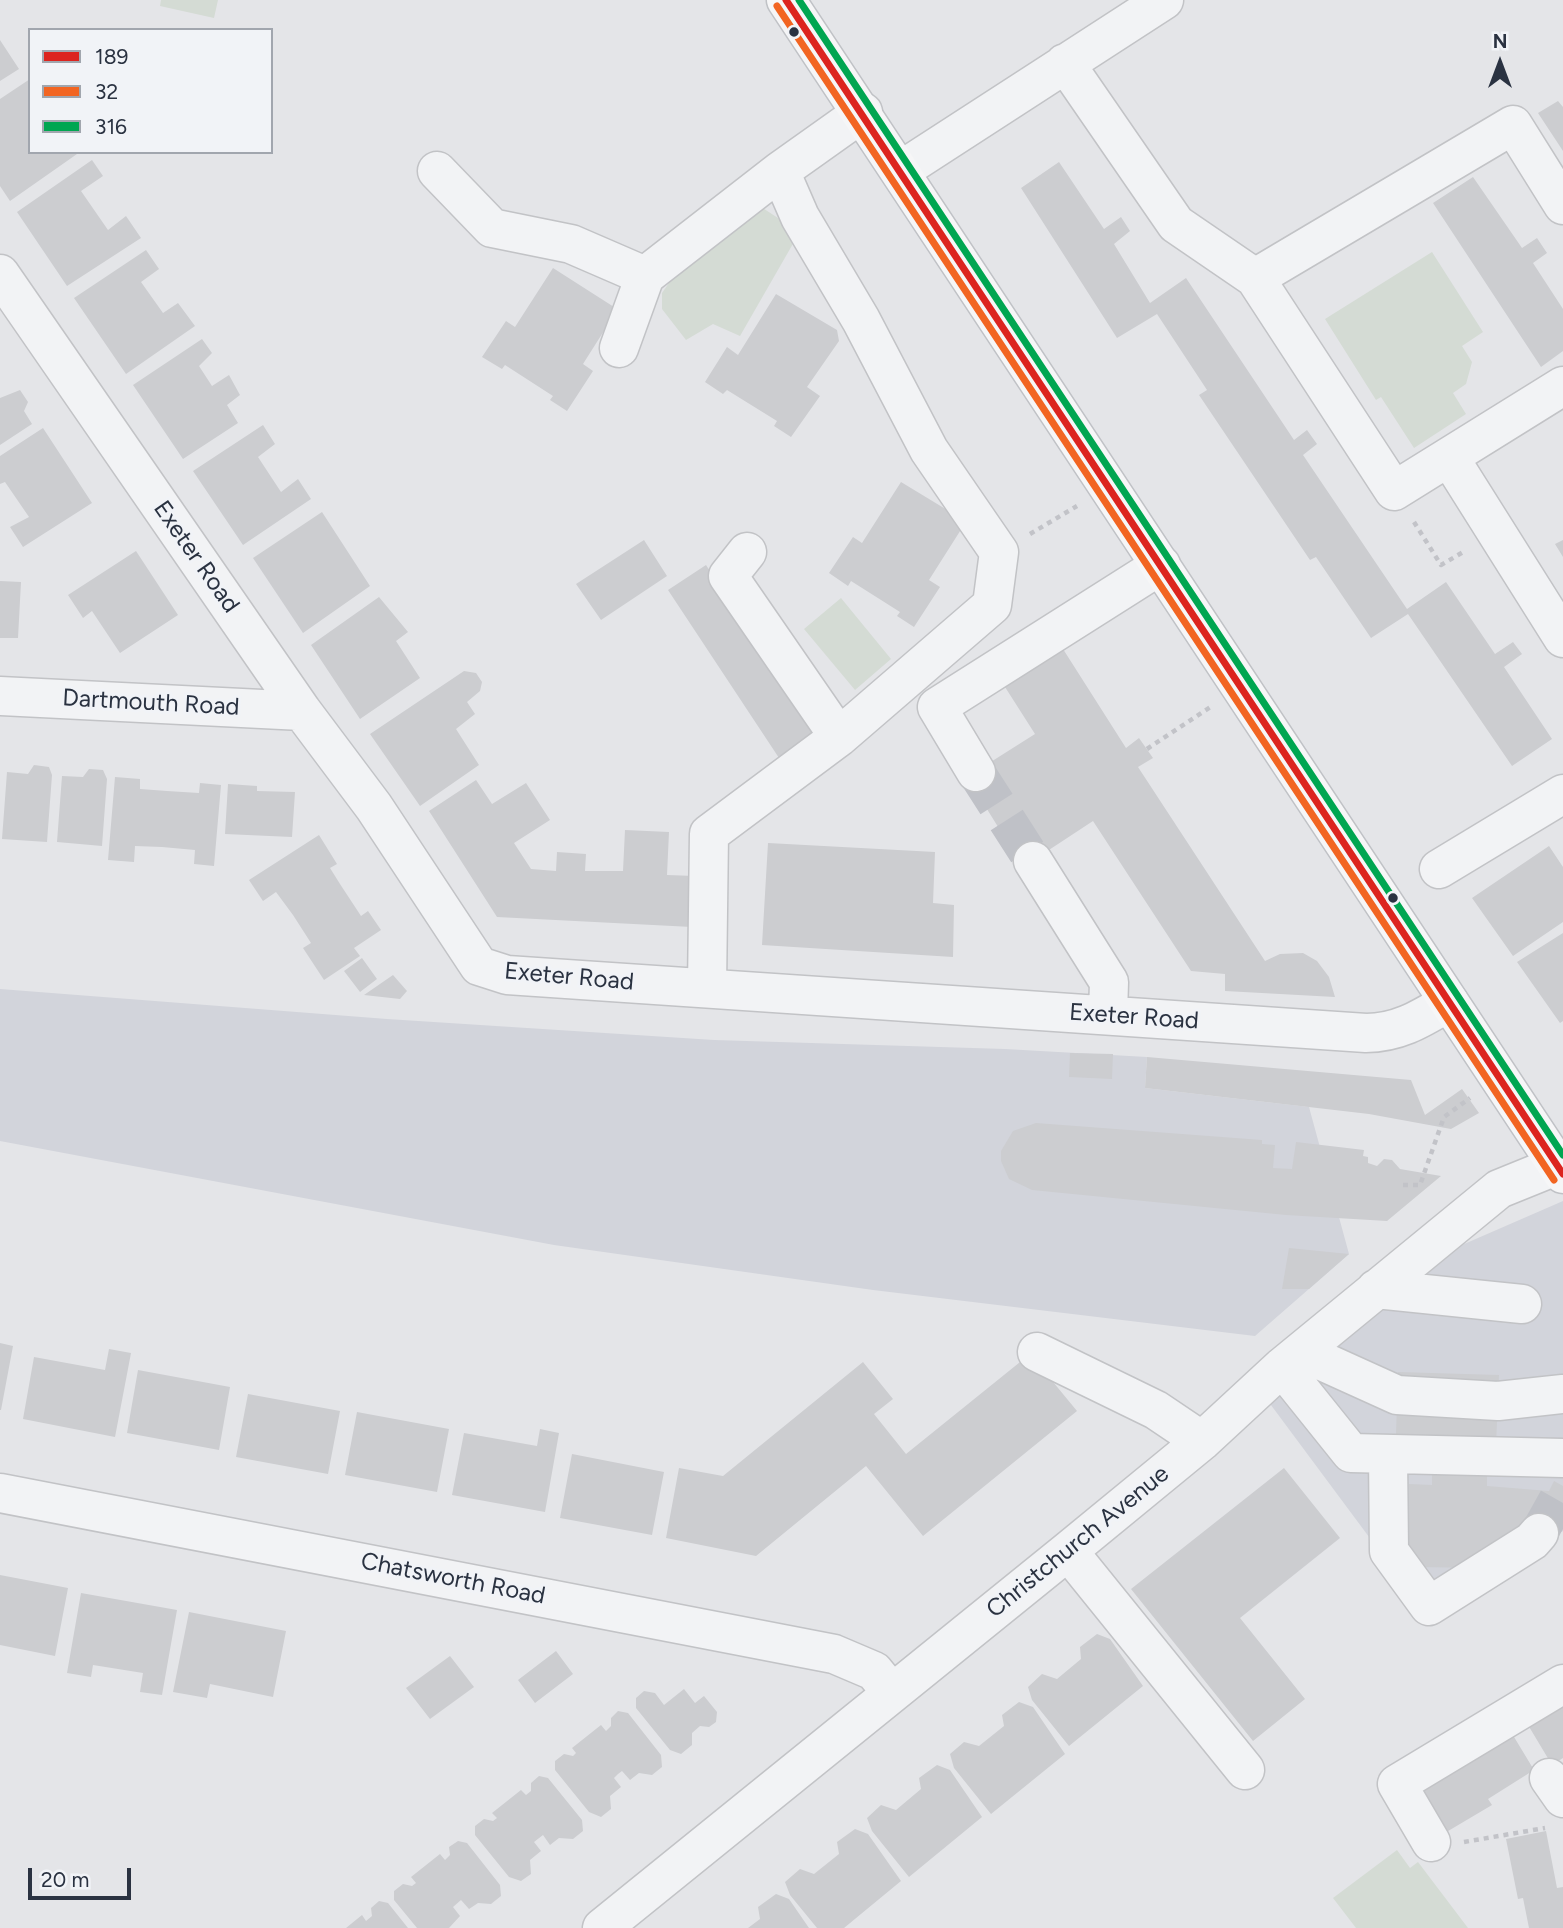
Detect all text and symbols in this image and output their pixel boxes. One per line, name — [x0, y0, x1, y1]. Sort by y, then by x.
unlabelled marker — [787, 25, 801, 39]
legend — [28, 28, 273, 154]
north arrow — [1465, 28, 1535, 98]
text: N — [1493, 30, 1507, 53]
text: 189 — [95, 44, 128, 69]
text: 32 — [95, 79, 118, 104]
text: 316 — [95, 114, 127, 139]
street label: Exeter Road — [147, 495, 245, 619]
street label: Dartmouth Road — [62, 684, 240, 722]
unlabelled marker — [1386, 891, 1400, 905]
street label: Exeter Road — [503, 957, 635, 997]
street label: Exeter Road — [1068, 998, 1200, 1036]
street label: Christchurch Avenue — [981, 1460, 1175, 1624]
street label: Chatsworth Road — [358, 1547, 548, 1611]
scale bar — [32, 1854, 135, 1898]
text: 20 m — [41, 1867, 89, 1892]

